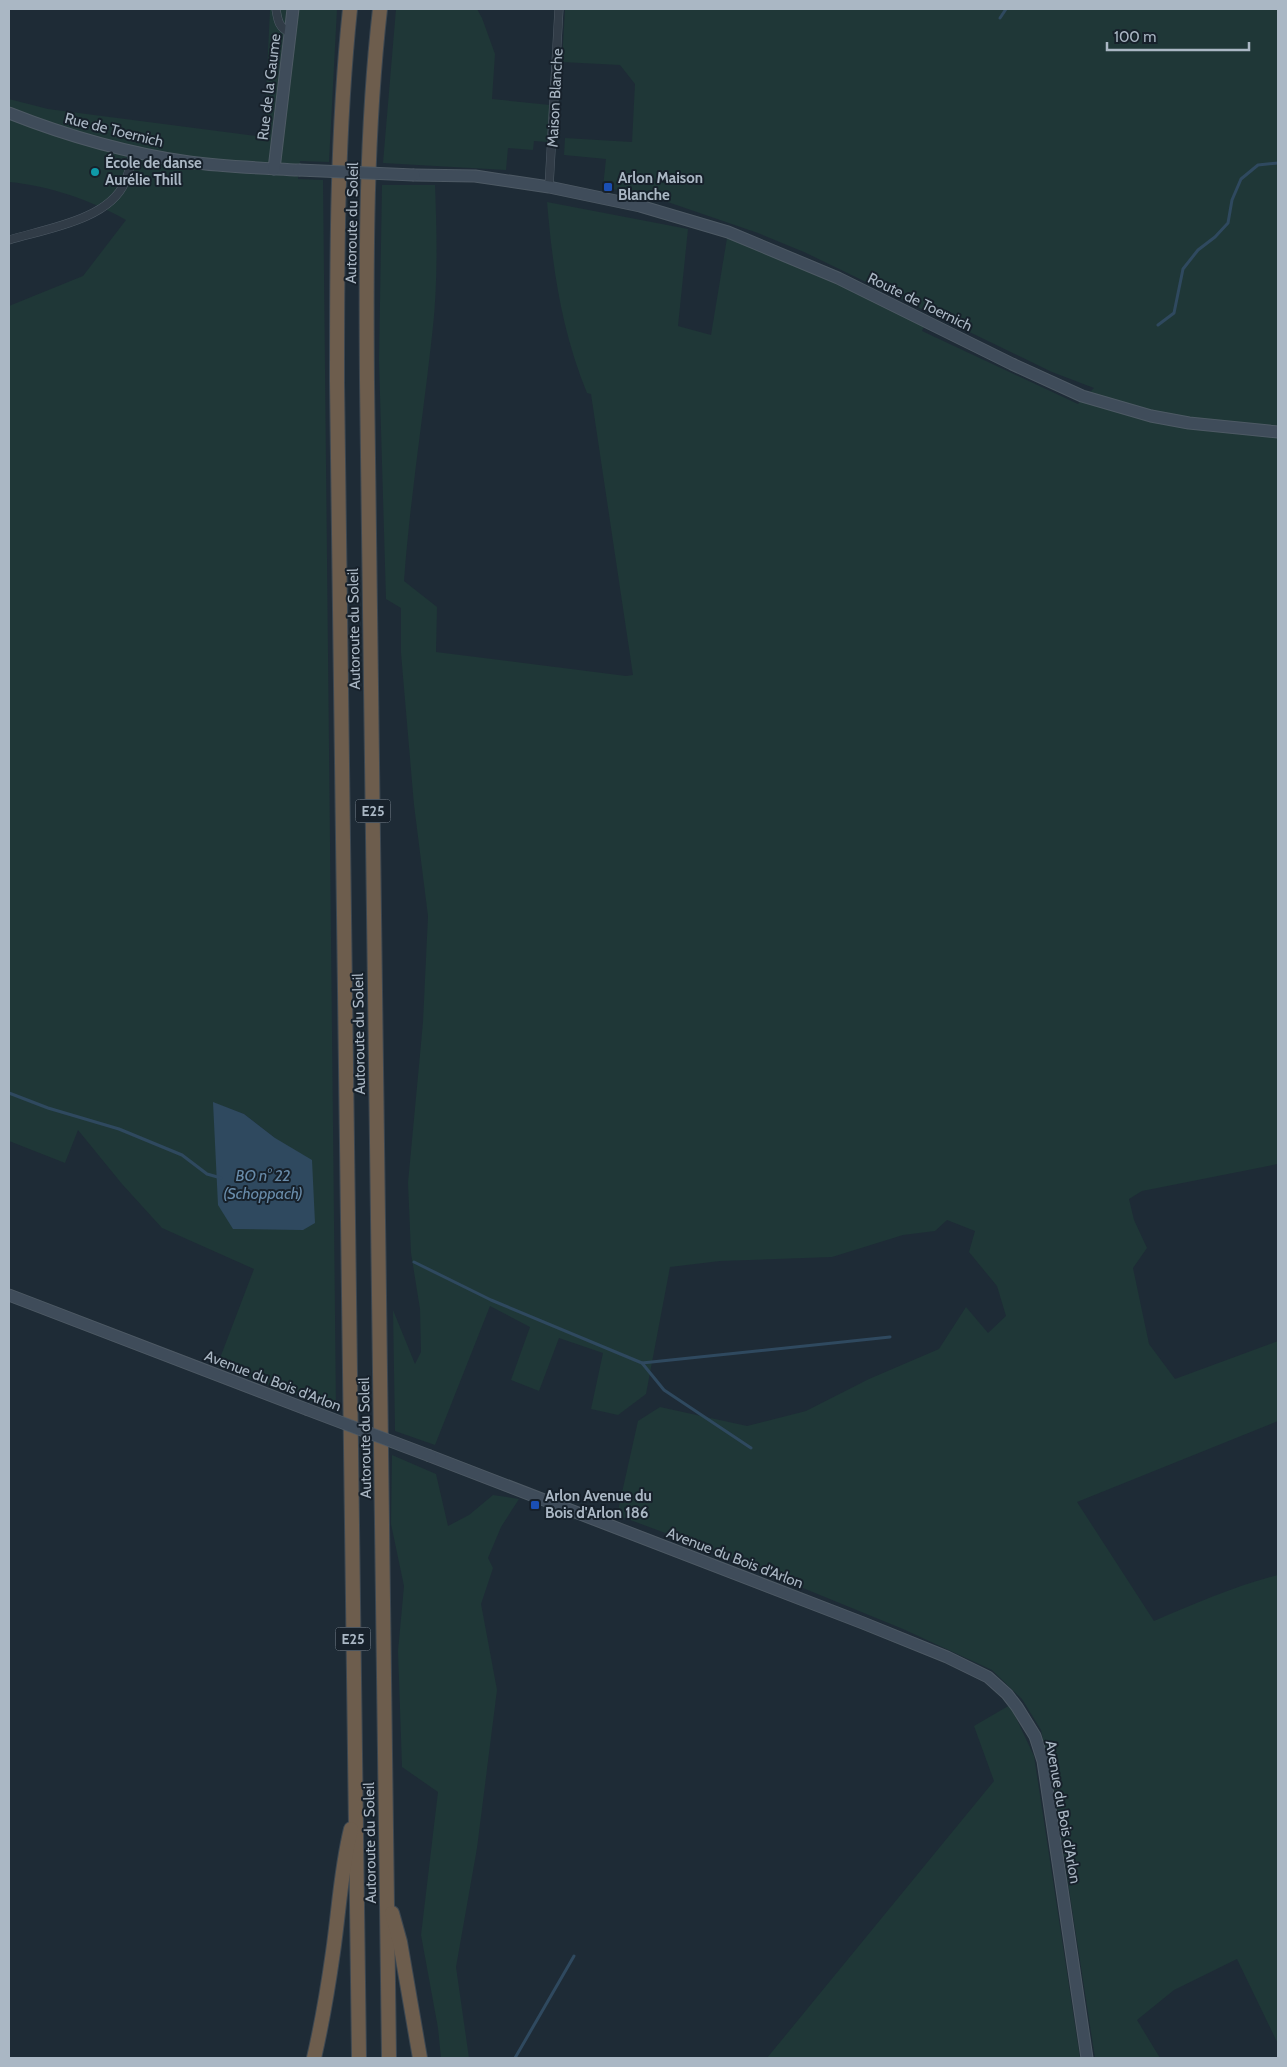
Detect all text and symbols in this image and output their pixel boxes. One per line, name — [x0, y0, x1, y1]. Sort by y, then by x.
scale bar — [1107, 20, 1250, 52]
text: 100 m — [1114, 28, 1156, 46]
street label: Rue de la Gaume — [254, 32, 285, 141]
street label: Maison Blanche — [543, 48, 567, 148]
street label: Rue de Toernich — [63, 109, 165, 151]
place label: École de danse Aurélie Thill — [105, 153, 202, 189]
street label: Autoroute du Soleil — [342, 162, 362, 284]
marker: École de danse Aurélie Thill — [89, 166, 101, 178]
place label: Arlon Maison Blanche — [618, 169, 703, 204]
marker: Arlon Maison Blanche — [602, 181, 614, 193]
street label: Route de Toernich — [865, 269, 975, 335]
street label: Autoroute du Soleil — [344, 568, 364, 690]
road number: E25 — [356, 799, 390, 822]
street label: Autoroute du Soleil — [349, 973, 369, 1095]
water label: BO n° 22 (Schoppach) — [223, 1166, 303, 1203]
street label: Avenue du Bois d'Arlon — [202, 1347, 344, 1415]
street label: Autoroute du Soleil — [355, 1377, 375, 1499]
place label: Arlon Avenue du Bois d'Arlon 186 — [545, 1487, 652, 1522]
marker: Arlon Avenue du Bois d'Arlon 186 — [529, 1499, 541, 1511]
street label: Avenue du Bois d'Arlon — [664, 1524, 806, 1592]
road number: E25 — [336, 1628, 370, 1650]
street label: Avenue du Bois d'Arlon — [1042, 1739, 1084, 1885]
street label: Autoroute du Soleil — [360, 1782, 380, 1904]

